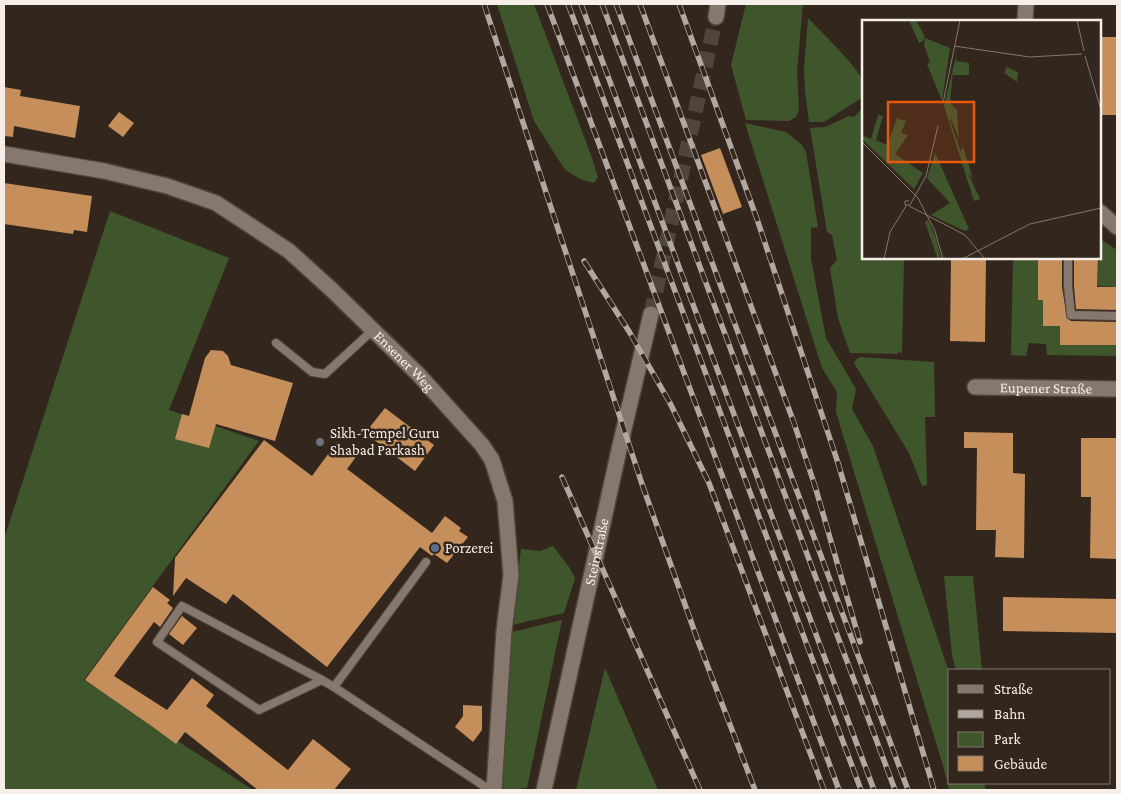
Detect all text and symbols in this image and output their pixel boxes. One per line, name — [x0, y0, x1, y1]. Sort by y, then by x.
inset map — [862, 20, 1101, 259]
street label: Ensener Weg — [371, 328, 438, 395]
street label: Eupener Straße — [1000, 379, 1093, 397]
place label: Sikh-Tempel Guru Shabad Parkash — [330, 425, 440, 458]
marker: Sikh-Tempel Guru Shabad Parkash — [314, 436, 326, 448]
street label: Steinstraße — [581, 516, 612, 587]
place label: Porzerei — [445, 540, 493, 556]
marker: Porzerei — [429, 542, 441, 554]
legend — [948, 669, 1111, 784]
text: Straße — [994, 681, 1033, 697]
text: Bahn — [994, 706, 1025, 722]
text: Park — [994, 731, 1021, 747]
text: Gebäude — [994, 756, 1048, 772]

